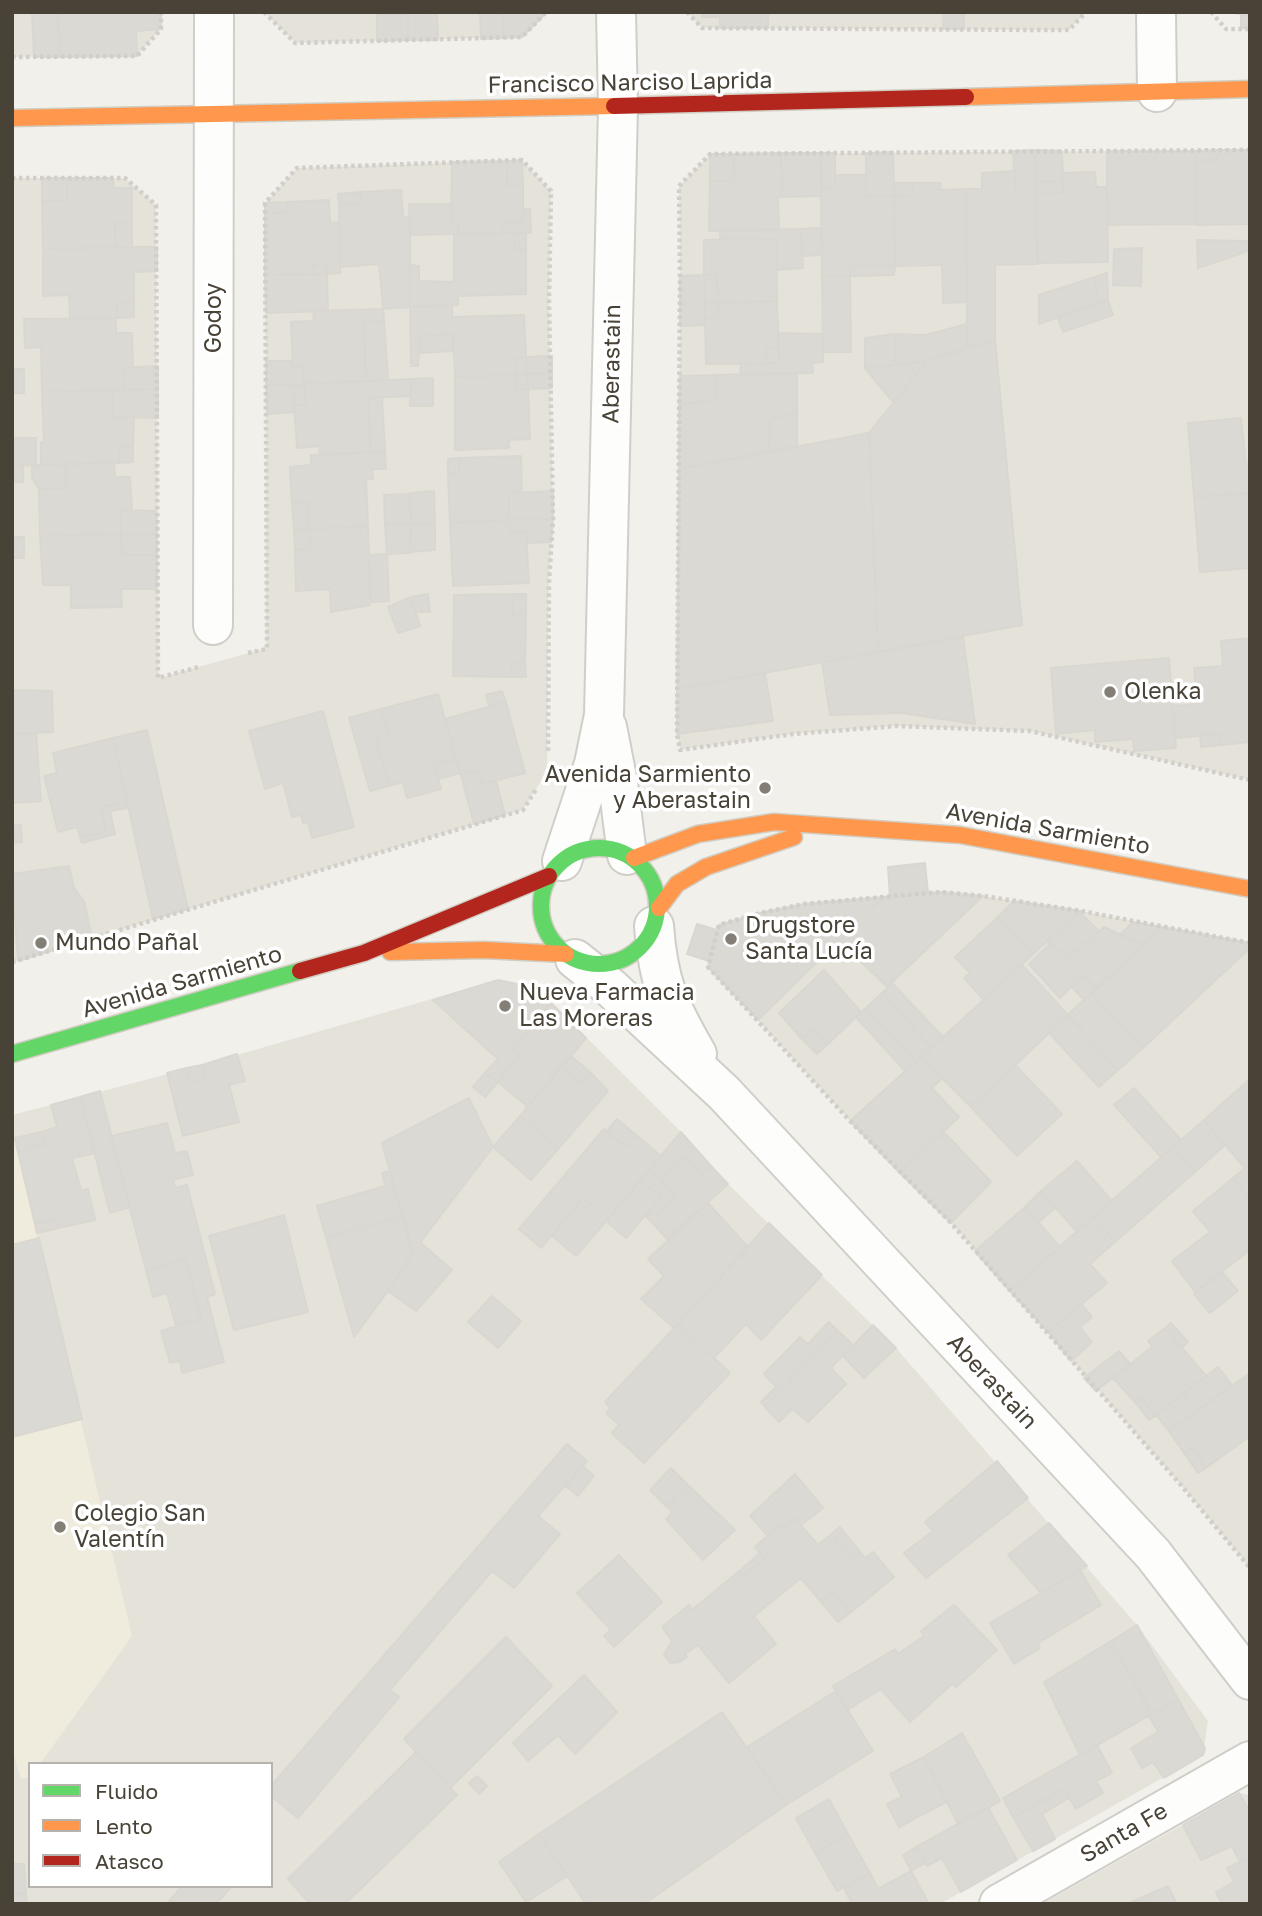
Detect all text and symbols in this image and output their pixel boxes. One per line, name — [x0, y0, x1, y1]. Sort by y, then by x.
street label: Francisco Narciso Laprida — [487, 67, 773, 99]
street label: Godoy — [200, 283, 228, 353]
street label: Aberastain — [597, 304, 627, 424]
place label: Olenka — [1124, 678, 1201, 706]
marker: Olenka — [1102, 684, 1118, 700]
place label: Avenida Sarmiento y Aberastain — [545, 761, 751, 815]
marker: Avenida Sarmiento y Aberastain — [757, 780, 773, 796]
street label: Avenida Sarmiento — [944, 797, 1152, 861]
place label: Drugstore Santa Lucía — [745, 912, 873, 966]
place label: Mundo Pañal — [55, 929, 199, 957]
marker: Drugstore Santa Lucía — [723, 931, 739, 947]
marker: Mundo Pañal — [33, 935, 49, 951]
street label: Avenida Sarmiento — [79, 940, 285, 1024]
place label: Nueva Farmacia Las Moreras — [519, 979, 694, 1033]
marker: Nueva Farmacia Las Moreras — [497, 998, 513, 1014]
street label: Aberastain — [941, 1329, 1043, 1435]
place label: Colegio San Valentín — [74, 1500, 206, 1554]
marker: Colegio San Valentín — [52, 1519, 68, 1535]
legend — [28, 1762, 273, 1888]
text: Fluido — [95, 1778, 158, 1804]
street label: Santa Fe — [1075, 1797, 1173, 1869]
text: Lento — [95, 1813, 153, 1839]
text: Atasco — [95, 1848, 164, 1874]

